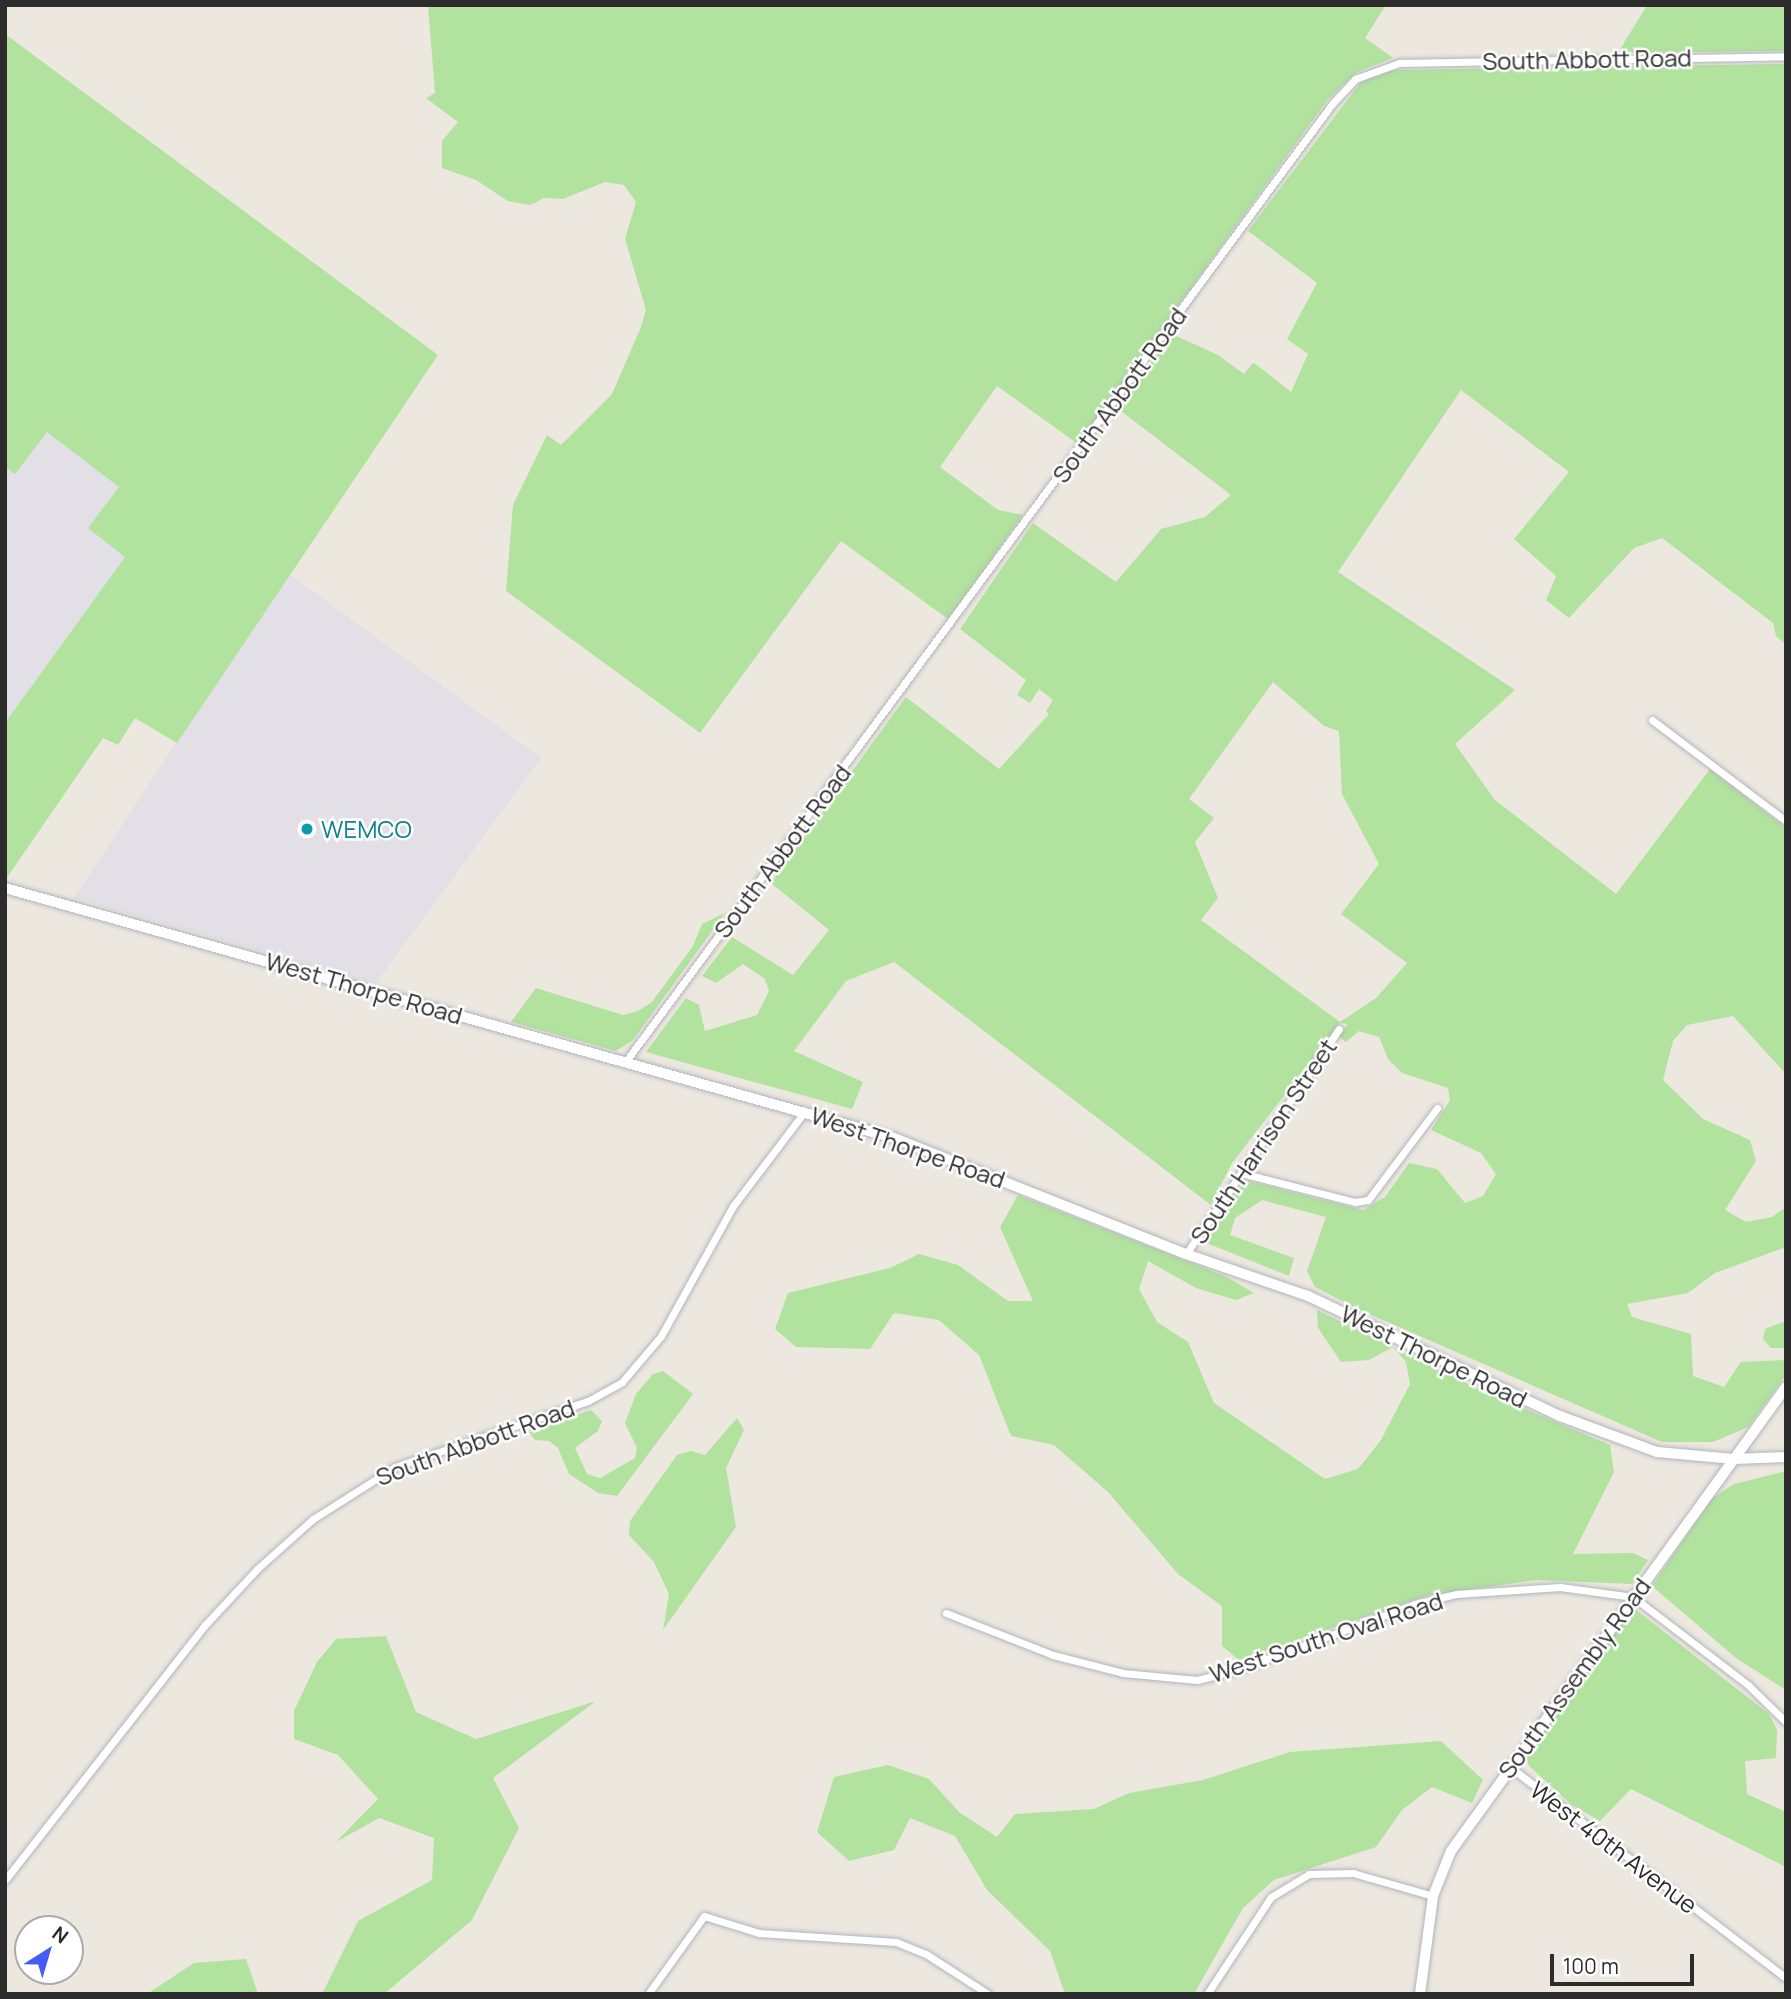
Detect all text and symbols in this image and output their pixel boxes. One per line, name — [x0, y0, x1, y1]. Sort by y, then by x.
street label: South Abbott Road — [1482, 43, 1692, 75]
street label: South Abbott Road — [1046, 302, 1192, 488]
street label: South Abbott Road — [708, 759, 856, 943]
place label: WEMCO — [321, 815, 412, 843]
marker: WEMCO — [299, 821, 315, 837]
street label: West Thorpe Road — [262, 946, 466, 1030]
street label: South Harrison Street — [1184, 1033, 1342, 1249]
street label: West Thorpe Road — [807, 1100, 1009, 1194]
street label: West Thorpe Road — [1336, 1298, 1532, 1414]
street label: South Abbott Road — [372, 1393, 578, 1491]
street label: South Assembly Road — [1492, 1572, 1656, 1784]
street label: West South Oval Road — [1206, 1586, 1446, 1688]
street label: West 40th Avenue — [1525, 1775, 1703, 1919]
north arrow — [14, 1915, 84, 1985]
text: N — [47, 1920, 74, 1949]
scale bar — [1553, 1940, 1696, 1984]
text: 100 m — [1563, 1952, 1619, 1980]

